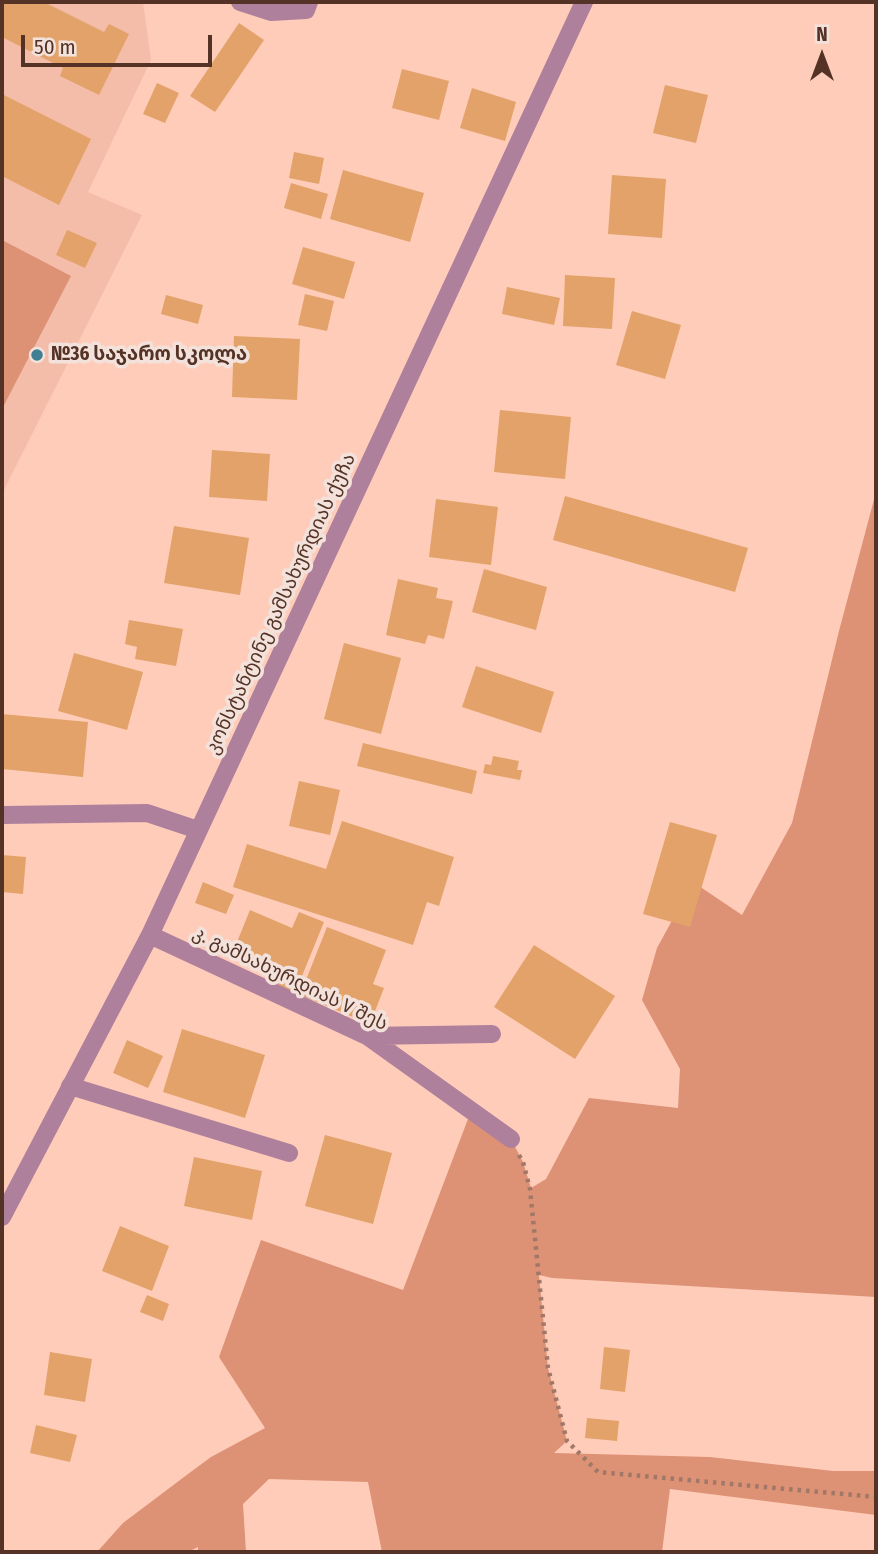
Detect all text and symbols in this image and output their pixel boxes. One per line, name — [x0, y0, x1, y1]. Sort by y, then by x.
scale bar — [24, 21, 215, 65]
north arrow — [787, 21, 857, 91]
text: N — [816, 23, 828, 46]
text: 50 m — [34, 34, 76, 60]
place label: №36 საჯარო სკოლა — [51, 344, 247, 366]
marker: №36 საჯარო სკოლა — [29, 347, 45, 363]
street label: კონსტანტინე გამსახურდიას ქუჩა — [201, 450, 361, 758]
street label: კ. გამსახურდიას V შეს — [189, 922, 391, 1036]

